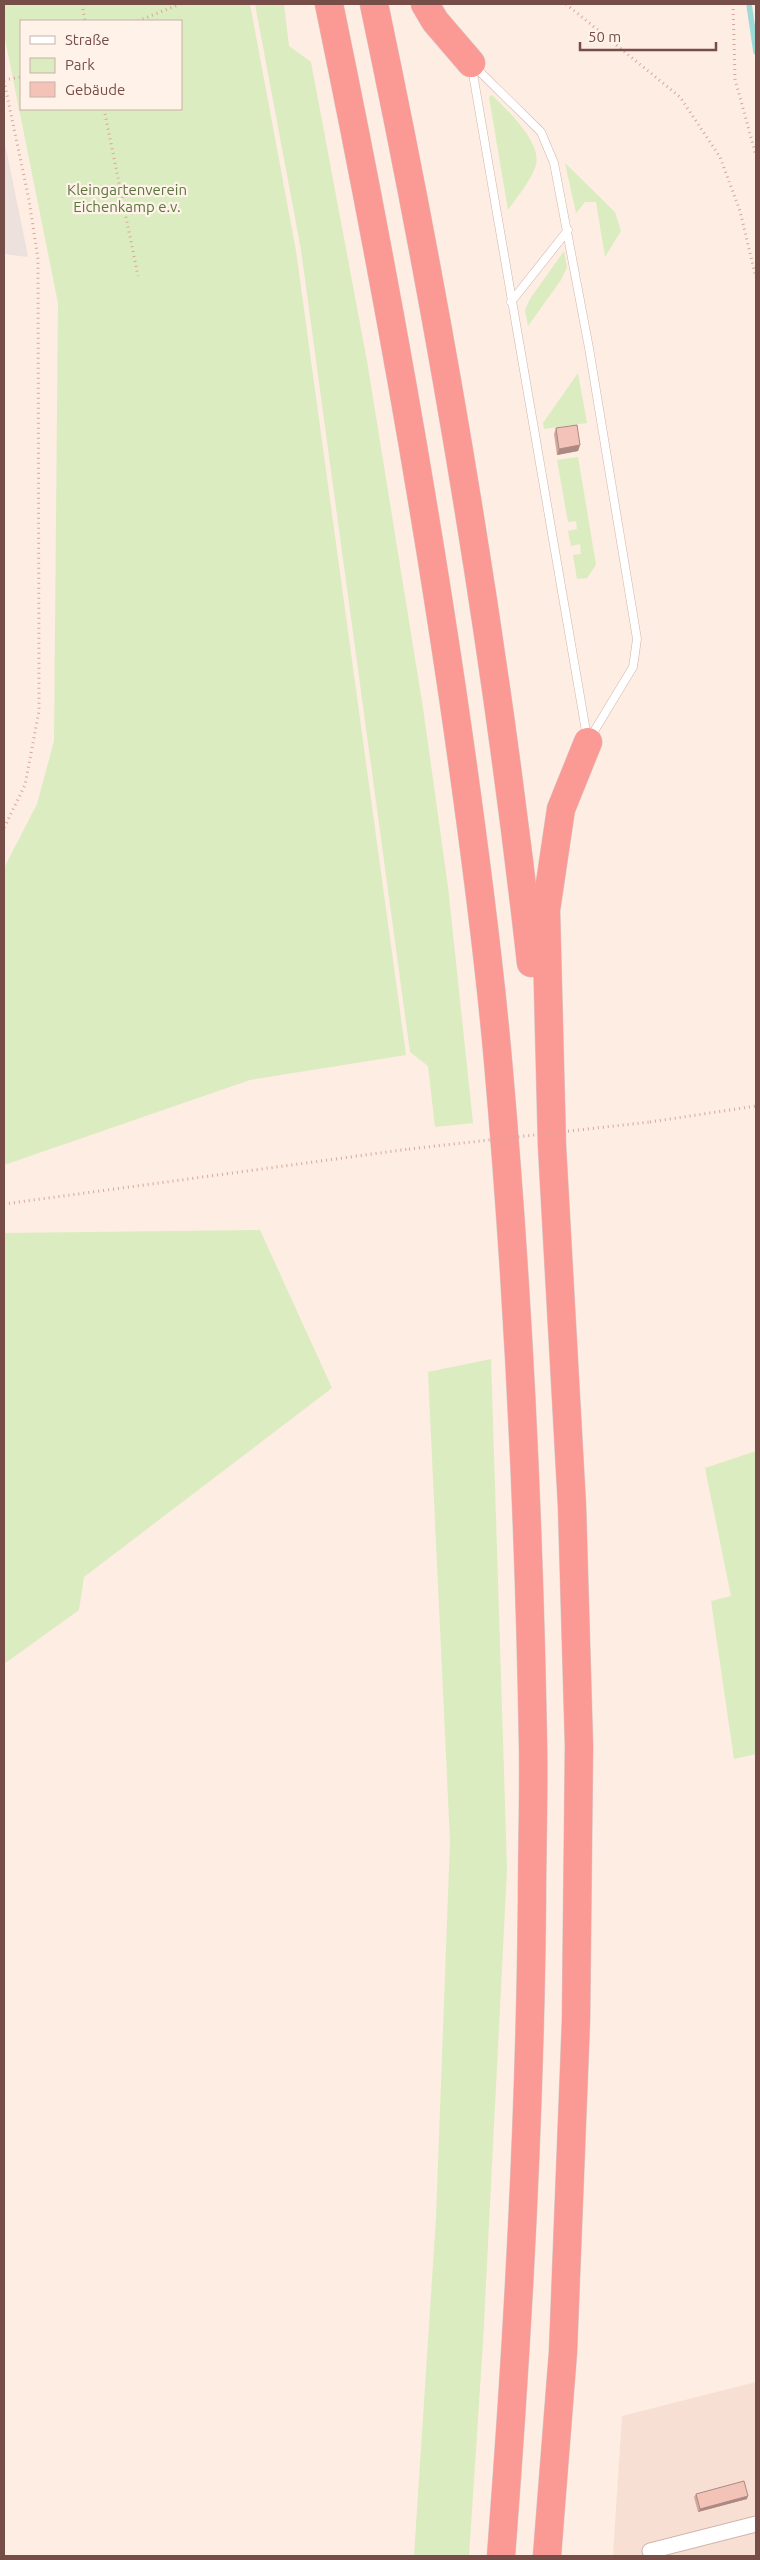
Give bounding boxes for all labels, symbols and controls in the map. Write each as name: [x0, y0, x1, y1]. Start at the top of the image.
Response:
legend: [20, 20, 182, 110]
scale bar: [580, 20, 716, 52]
text: 50 m: [588, 28, 621, 45]
text: Straße: [65, 31, 109, 48]
text: Park: [65, 56, 95, 73]
text: Gebäude: [65, 81, 125, 98]
park label: Kleingartenverein Eichenkamp e.v.: [67, 181, 187, 215]

